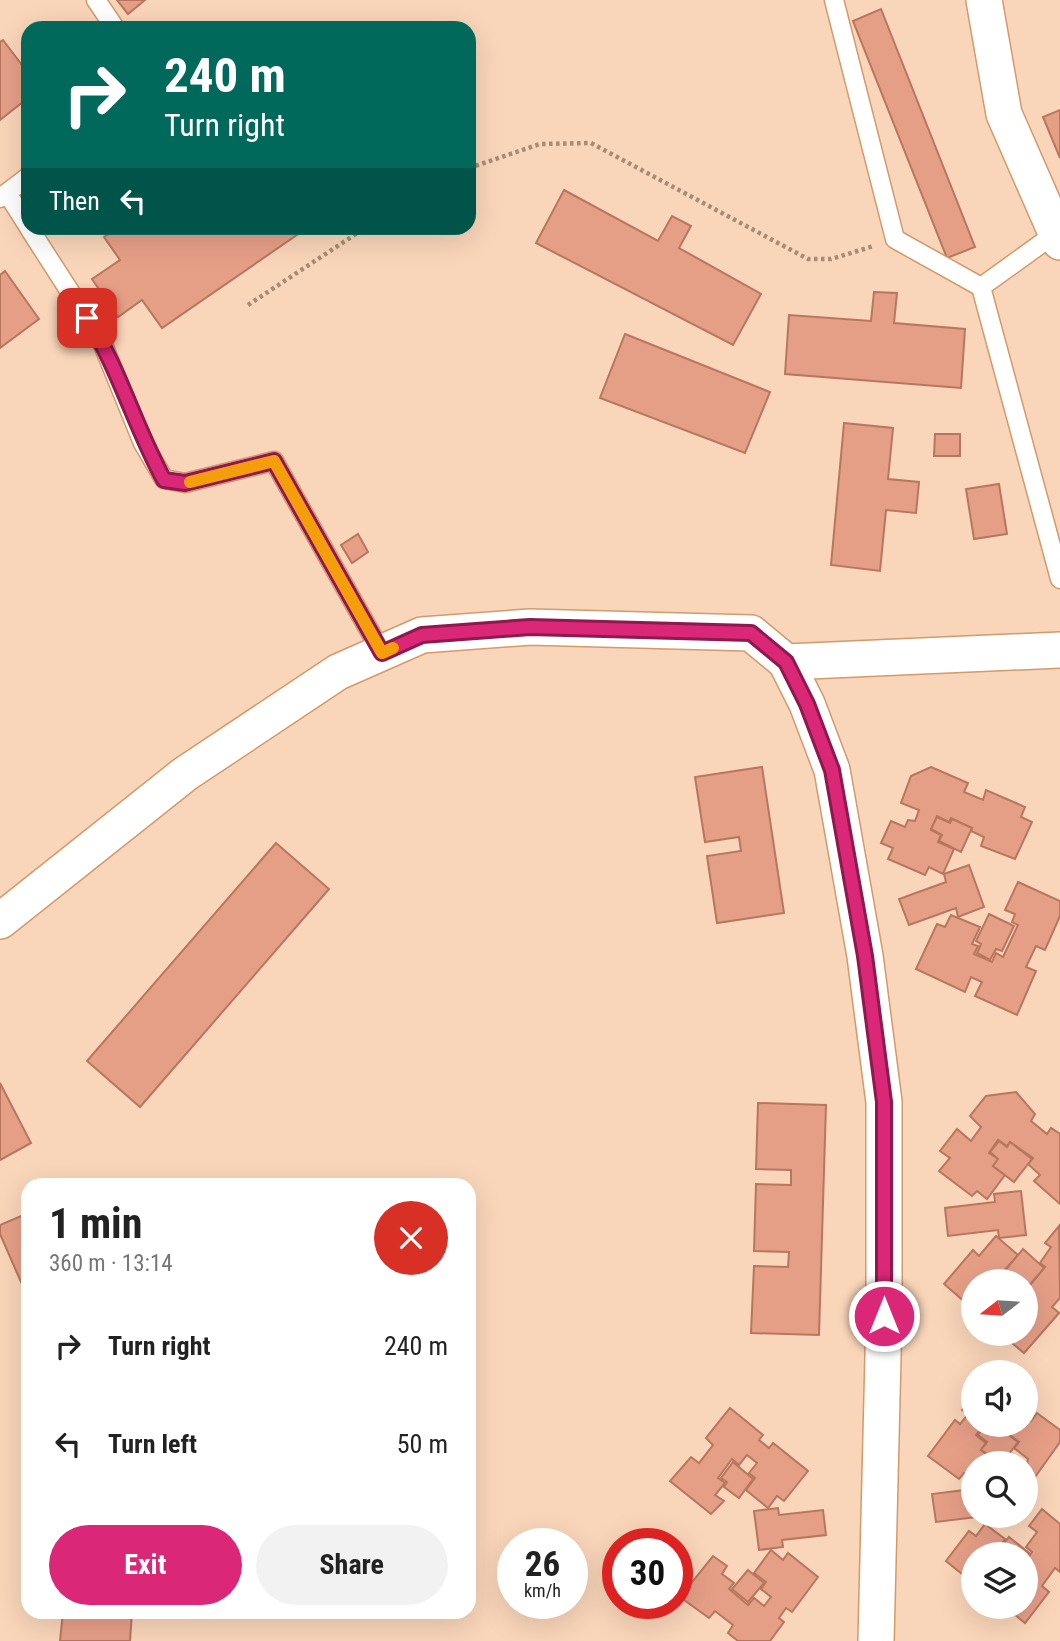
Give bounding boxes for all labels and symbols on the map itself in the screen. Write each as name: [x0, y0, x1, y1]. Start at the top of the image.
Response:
pin: [57, 288, 117, 348]
north arrow: [961, 1269, 1038, 1346]
position arrow: [847, 1279, 921, 1353]
speed limit sign: 30: [602, 1528, 693, 1619]

